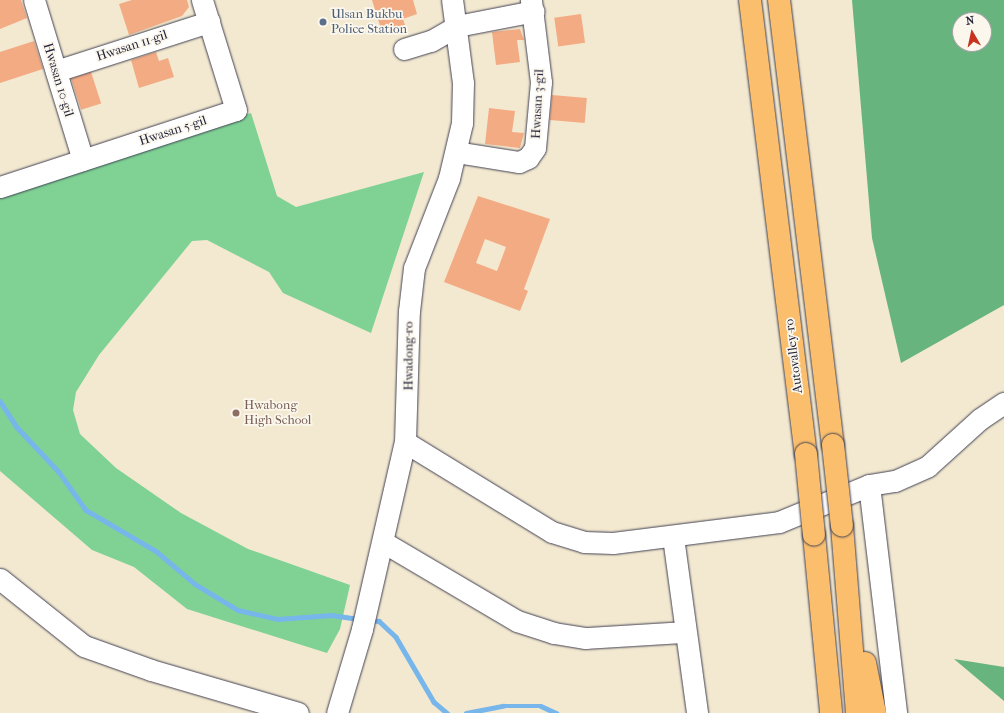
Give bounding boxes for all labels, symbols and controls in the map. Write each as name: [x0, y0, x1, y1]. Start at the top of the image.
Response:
place label: Ulsan Bukbu Police Station: [331, 7, 407, 38]
north arrow: [952, 12, 992, 52]
text: N: [965, 14, 975, 28]
marker: Ulsan Bukbu Police Station: [318, 17, 328, 27]
street label: Hwasan 11-gil: [94, 27, 170, 65]
street label: Hwasan 10-gil: [39, 41, 77, 119]
street label: Hwasan 3-gil: [528, 69, 548, 139]
street label: Hwasan 5-gil: [137, 113, 209, 149]
street label: Autovalley-ro: [782, 318, 806, 394]
street label: Hwadong-ro: [401, 321, 417, 391]
place label: Hwabong High School: [244, 398, 311, 429]
marker: Hwabong High School: [231, 408, 241, 418]

